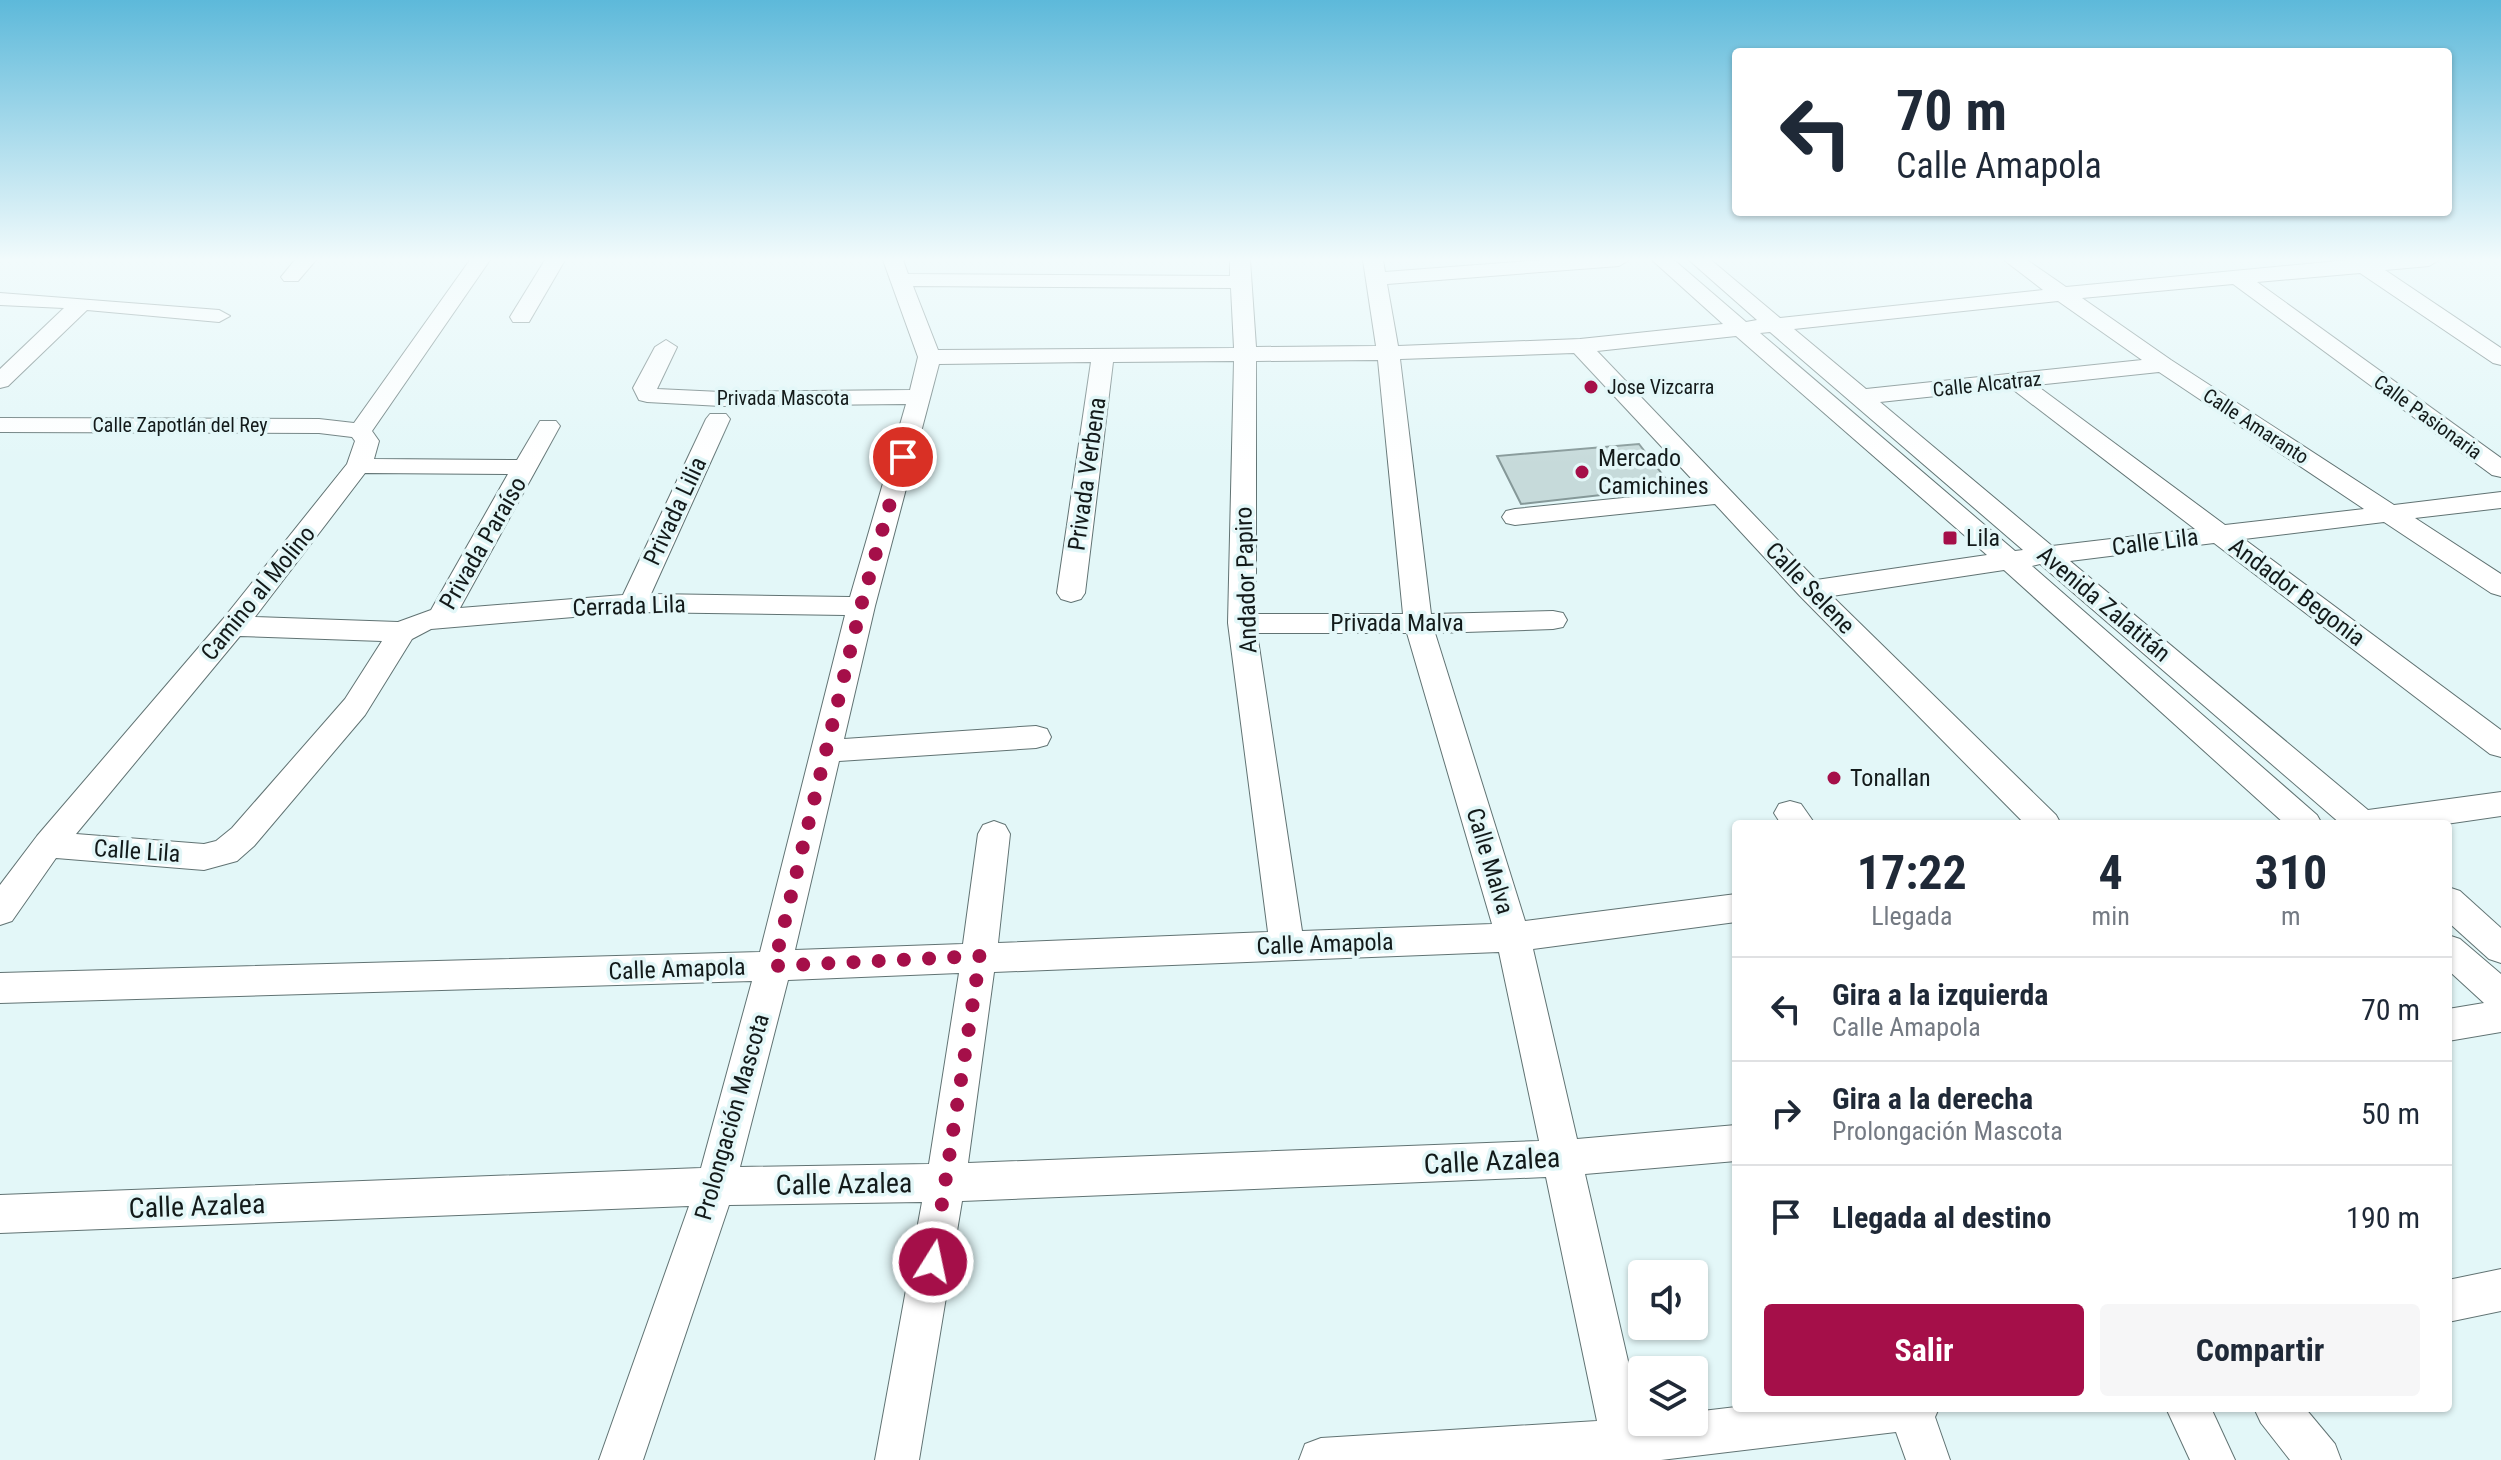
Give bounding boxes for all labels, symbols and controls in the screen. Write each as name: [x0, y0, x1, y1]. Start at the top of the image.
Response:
text: 70 m: [1896, 78, 2007, 144]
icon: left: [1764, 80, 1868, 184]
text: Calle Amapola: [1896, 145, 2102, 187]
street label: Calle Alcatraz: [1932, 366, 2042, 402]
street label: Calle Pasionaria: [2369, 370, 2487, 464]
place label: Jose Vizcarra: [1607, 375, 1714, 399]
marker: Jose Vizcarra: [1582, 378, 1600, 396]
street label: Calle Amaranto: [2199, 383, 2313, 469]
street label: Privada Mascota: [717, 386, 849, 410]
street label: Privada Verbena: [1062, 396, 1112, 552]
street label: Calle Zapotlán del Rey: [92, 413, 268, 437]
pin: [869, 423, 937, 491]
icon: arrive: [881, 435, 925, 479]
place label: Mercado Camichines: [1598, 444, 1709, 500]
street label: Privada Lilia: [638, 452, 712, 570]
marker: Mercado Camichines: [1573, 463, 1591, 481]
street label: Privada Paraíso: [434, 472, 532, 614]
street label: Andador Papiro: [1229, 506, 1263, 654]
street label: Camino al Molino: [195, 520, 321, 666]
street label: Calle Lila: [2110, 523, 2200, 561]
place label: Lila: [1966, 524, 2000, 552]
marker: Lila: [1941, 529, 1959, 547]
street label: Andador Begonia: [2224, 532, 2370, 652]
street label: Calle Selene: [1760, 536, 1860, 640]
street label: Avenida Zalatitán: [2032, 540, 2176, 668]
street label: Cerrada Lila: [572, 590, 686, 622]
street label: Privada Malva: [1330, 609, 1464, 637]
place label: Tonallan: [1850, 764, 1931, 792]
marker: Tonallan: [1825, 769, 1843, 787]
street label: Calle Malva: [1461, 805, 1519, 917]
street label: Calle Lila: [93, 834, 181, 868]
text: 17:22: [1857, 844, 1967, 901]
text: 4: [2099, 844, 2123, 901]
text: 310: [2254, 844, 2327, 901]
text: Llegada: [1871, 901, 1952, 931]
text: min: [2092, 901, 2130, 931]
text: m: [2281, 901, 2301, 931]
street label: Calle Amapola: [1256, 928, 1394, 960]
street label: Calle Amapola: [608, 953, 746, 985]
text: Gira a la izquierda: [1832, 977, 2048, 1012]
icon: left: [1764, 987, 1808, 1031]
text: 70 m: [2361, 992, 2420, 1027]
street label: Prolongación Mascota: [689, 1011, 775, 1223]
text: Calle Amapola: [1832, 1012, 1981, 1042]
text: Gira a la derecha: [1832, 1081, 2033, 1116]
icon: right: [1764, 1091, 1808, 1135]
text: 50 m: [2361, 1096, 2420, 1131]
text: Prolongación Mascota: [1832, 1116, 2063, 1146]
street label: Calle Azalea: [1423, 1141, 1561, 1181]
street label: Calle Azalea: [775, 1166, 913, 1202]
street label: Calle Azalea: [128, 1187, 266, 1225]
icon: arrive: [1764, 1195, 1808, 1239]
text: Llegada al destino: [1832, 1200, 2051, 1235]
text: 190 m: [2346, 1200, 2420, 1235]
position arrow: [891, 1220, 975, 1304]
map controls: [1628, 1260, 1708, 1436]
button: sound: [1628, 1260, 1708, 1340]
button: Salir: [1764, 1304, 2084, 1396]
button: Compartir: [2100, 1304, 2420, 1396]
button: layers: [1628, 1356, 1708, 1436]

